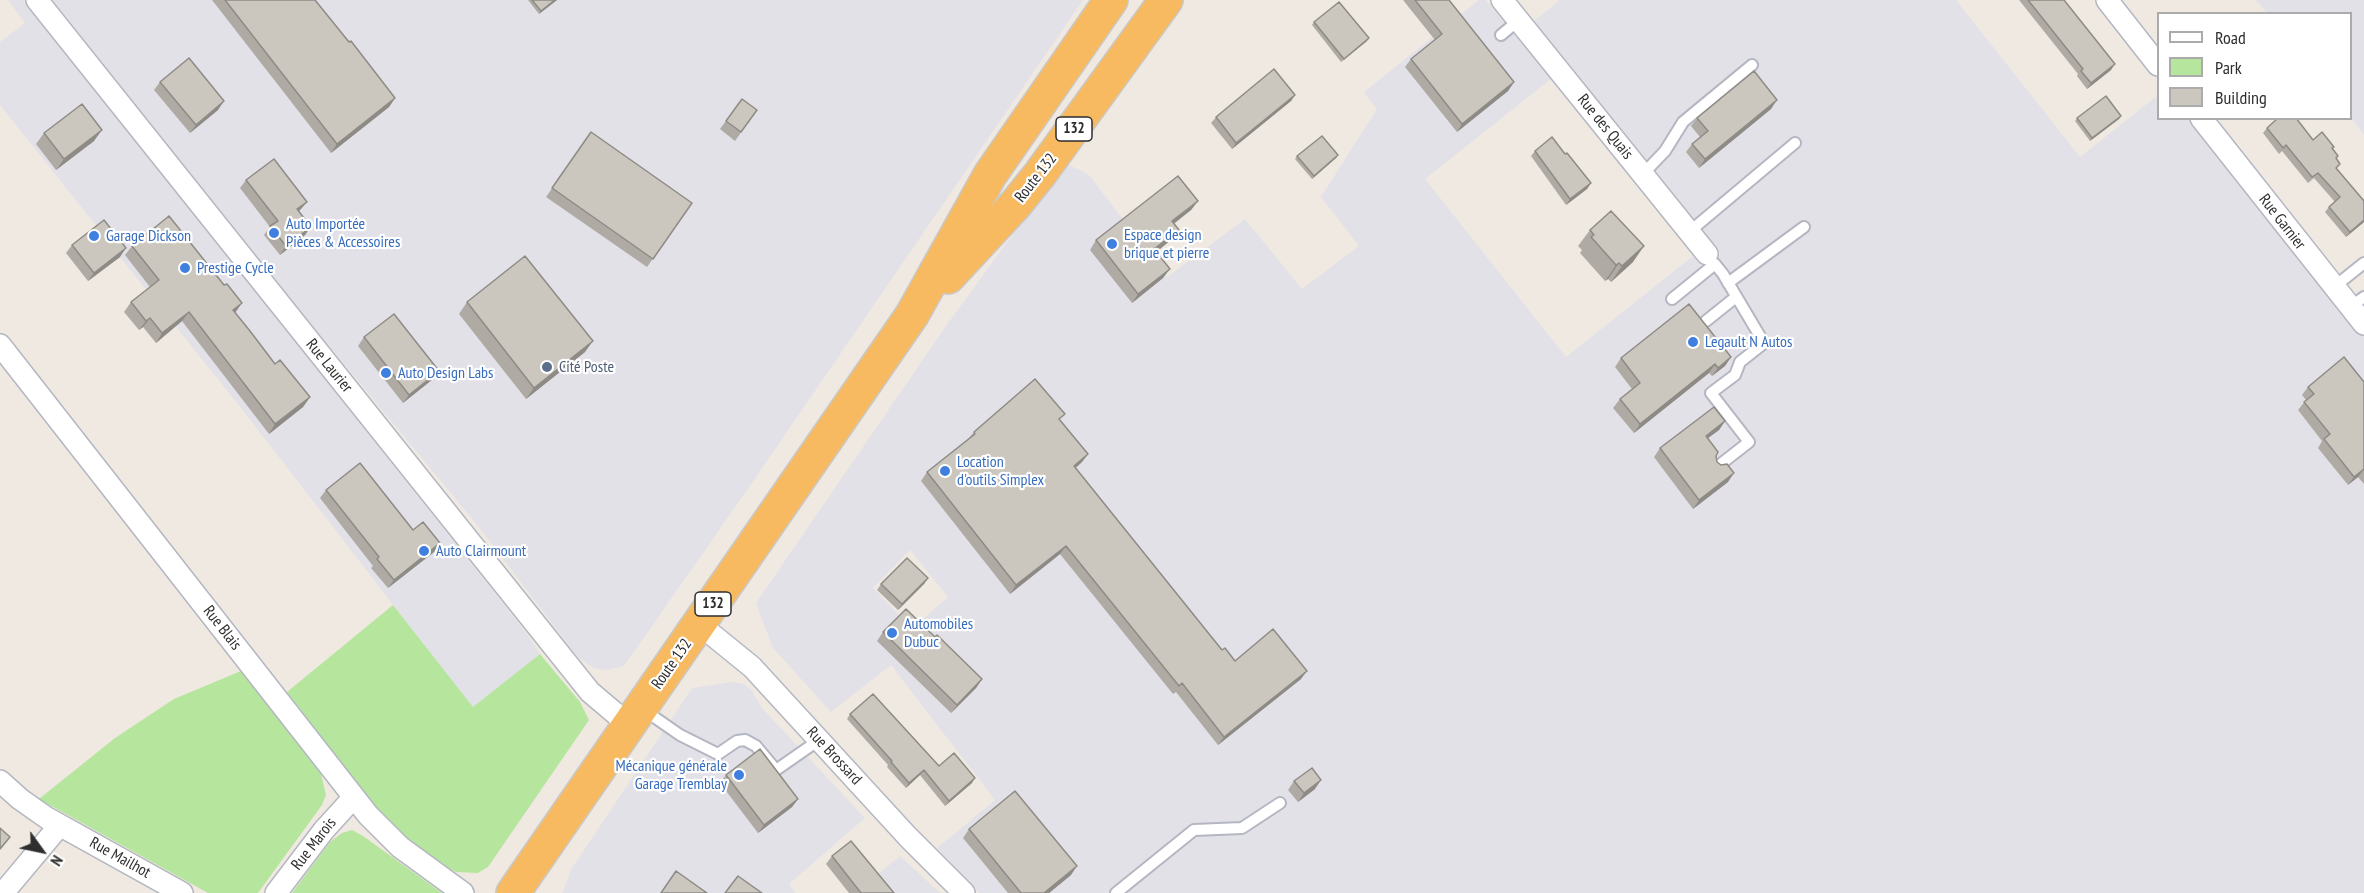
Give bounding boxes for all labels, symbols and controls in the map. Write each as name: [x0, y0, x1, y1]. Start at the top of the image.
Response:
legend: [2157, 12, 2352, 120]
text: Road: [2215, 26, 2246, 49]
text: Park: [2215, 56, 2242, 79]
text: Building: [2215, 86, 2267, 109]
street label: Rue des Quais: [1573, 91, 1637, 163]
road number: 132: [1056, 117, 1092, 141]
street label: Route 132: [1011, 150, 1061, 206]
street label: Rue Garnier: [2254, 191, 2310, 253]
place label: Auto Importée Pièces & Accessoires: [286, 214, 400, 252]
place label: Espace design brique et pierre: [1124, 225, 1209, 263]
place label: Garage Dickson: [106, 226, 191, 246]
marker: Auto Importée Pièces & Accessoires: [267, 226, 281, 240]
marker: Garage Dickson: [87, 229, 101, 243]
marker: Espace design brique et pierre: [1105, 237, 1119, 251]
place label: Prestige Cycle: [197, 258, 274, 278]
marker: Prestige Cycle: [178, 261, 192, 275]
place label: Legault N Autos: [1705, 332, 1792, 352]
street label: Rue Laurier: [302, 335, 356, 397]
marker: Legault N Autos: [1686, 335, 1700, 349]
place label: Cité Poste: [559, 357, 614, 377]
marker: Cité Poste: [540, 360, 554, 374]
place label: Auto Design Labs: [398, 363, 493, 383]
marker: Auto Design Labs: [379, 366, 393, 380]
place label: Location d'outils Simplex: [957, 452, 1044, 490]
marker: Location d'outils Simplex: [938, 464, 952, 478]
place label: Auto Clairmount: [436, 541, 526, 561]
marker: Auto Clairmount: [417, 544, 431, 558]
road number: 132: [695, 592, 731, 616]
street label: Rue Blais: [199, 602, 245, 654]
place label: Automobiles Dubuc: [904, 614, 973, 652]
marker: Automobiles Dubuc: [885, 626, 899, 640]
street label: Route 132: [648, 635, 696, 693]
street label: Rue Brossard: [802, 723, 866, 789]
place label: Mécanique générale Garage Tremblay: [616, 756, 727, 794]
marker: Mécanique générale Garage Tremblay: [732, 768, 746, 782]
street label: Rue Marois: [288, 814, 340, 874]
north arrow: [12, 821, 72, 881]
street label: Rue Mailhot: [86, 833, 154, 883]
text: N: [46, 852, 68, 870]

